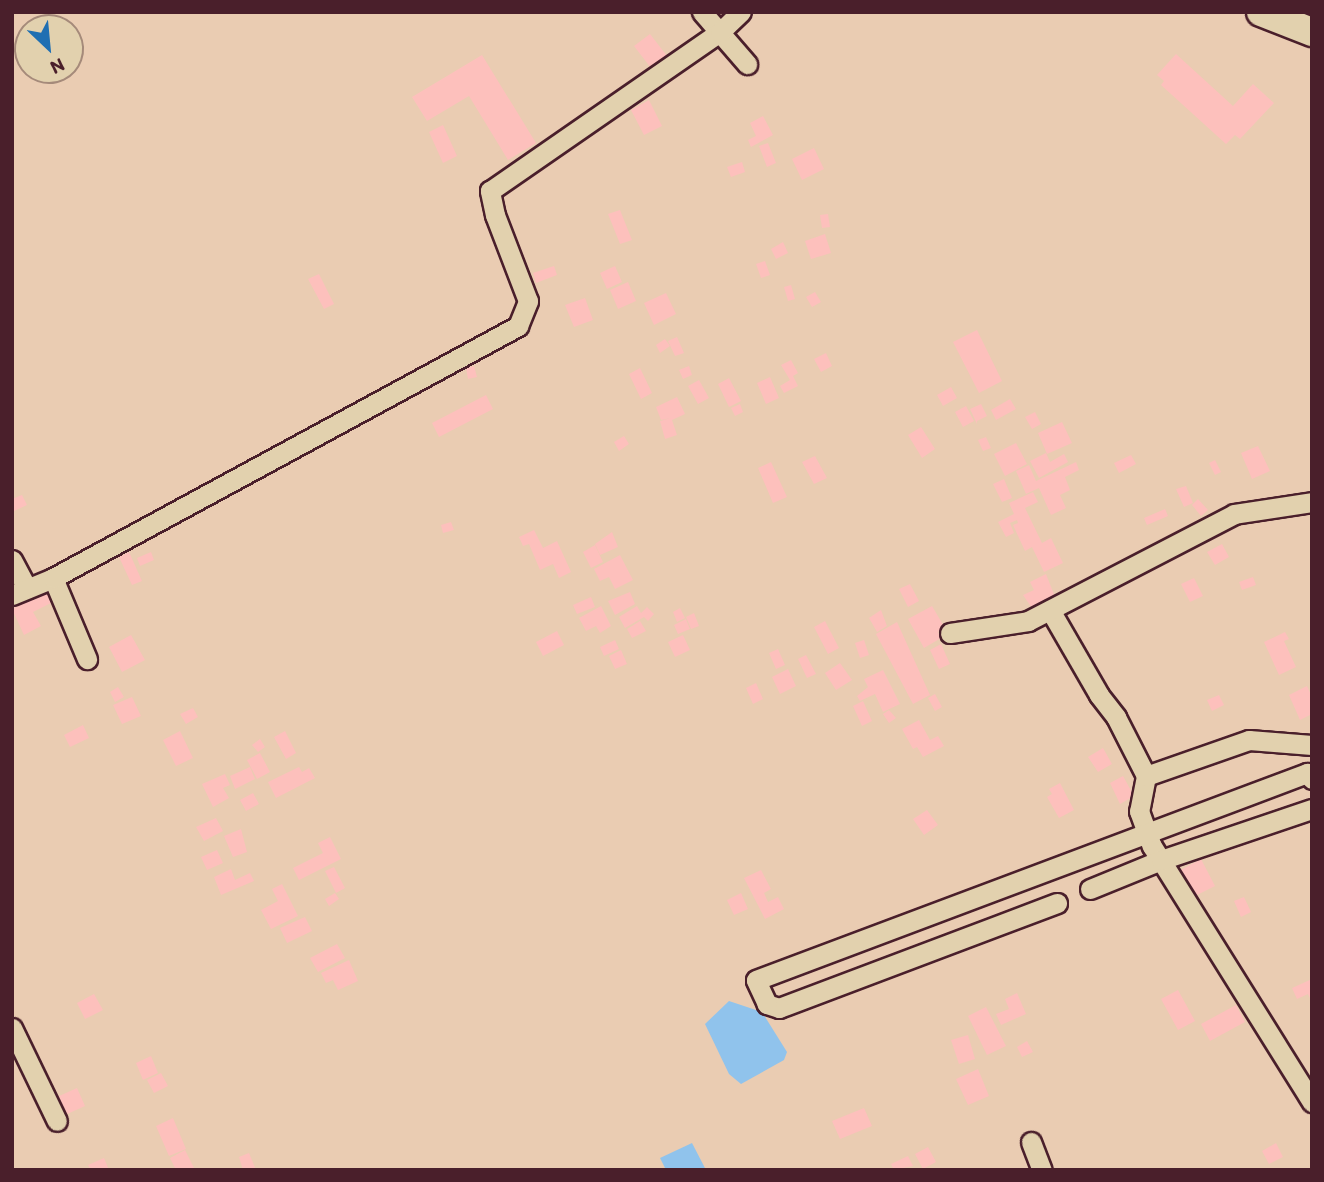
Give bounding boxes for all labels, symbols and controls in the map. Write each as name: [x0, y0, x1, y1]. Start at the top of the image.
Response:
north arrow: [14, 14, 84, 84]
text: N: [47, 53, 68, 80]

